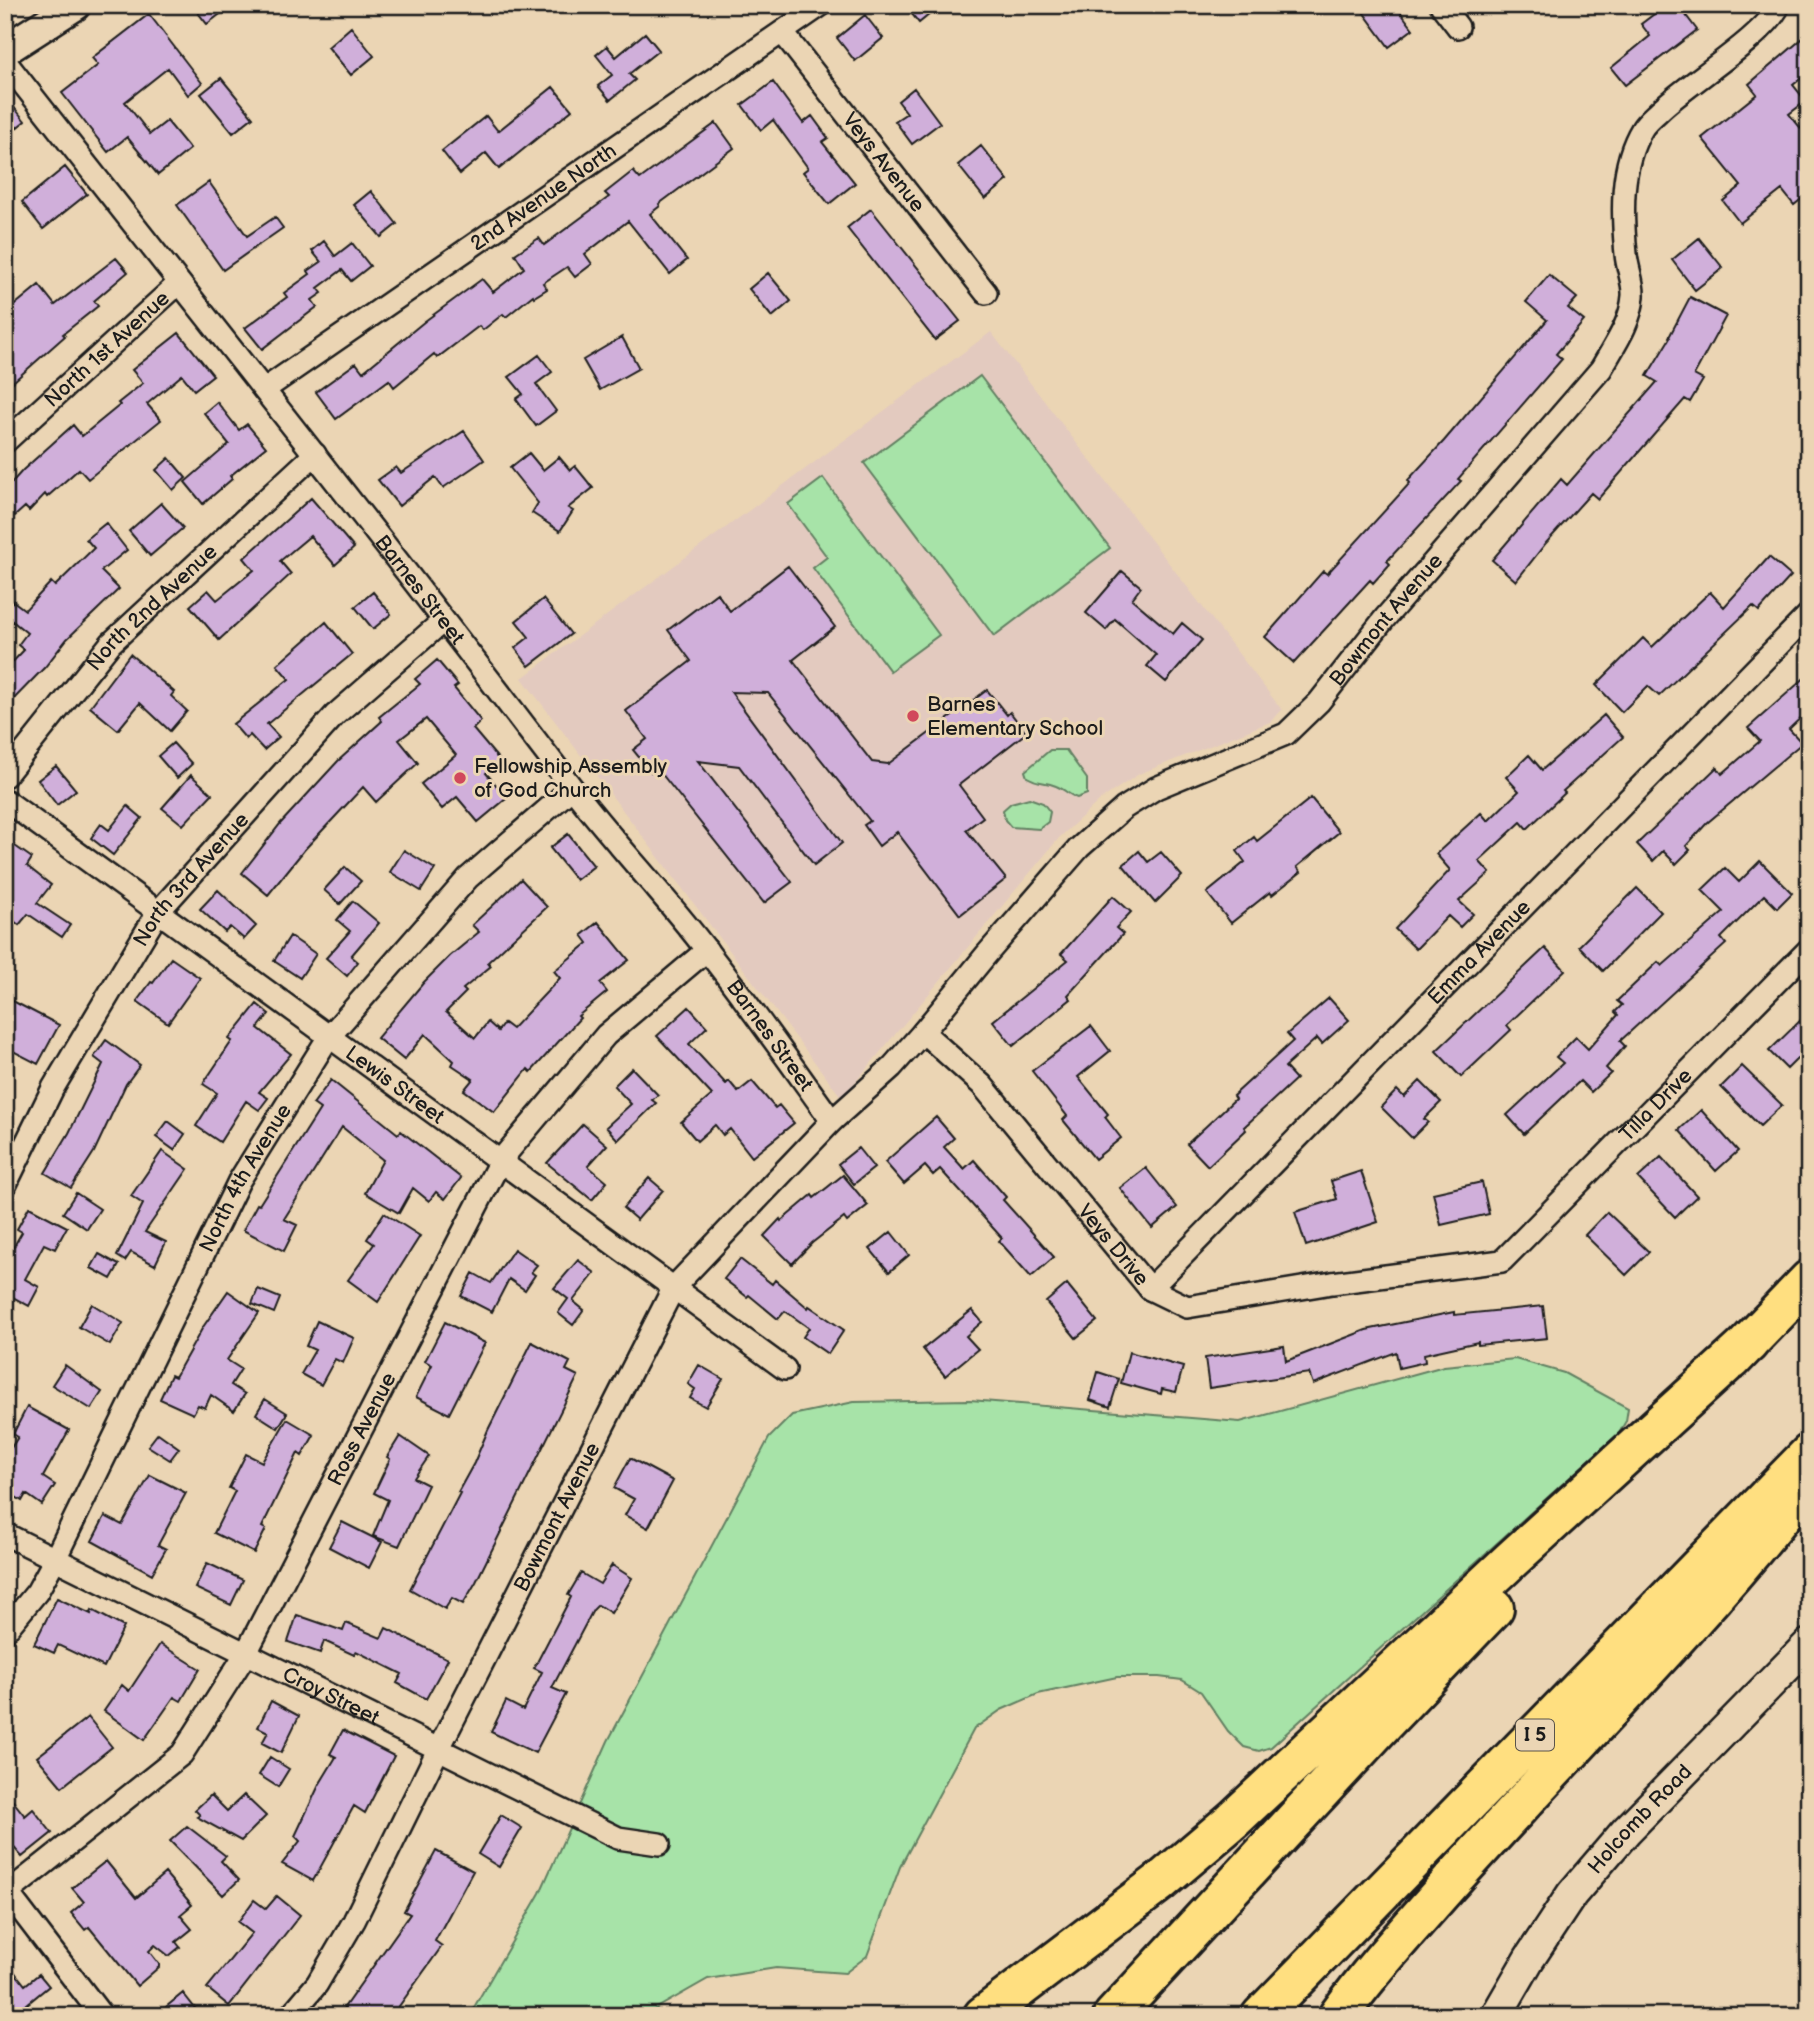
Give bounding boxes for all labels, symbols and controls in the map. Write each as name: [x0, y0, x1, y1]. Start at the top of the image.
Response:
street label: Veys Avenue: [837, 107, 931, 217]
street label: 2nd Avenue North: [465, 138, 621, 256]
street label: North 1st Avenue: [39, 286, 175, 412]
street label: Barnes Street: [370, 530, 470, 650]
street label: North 2nd Avenue: [81, 539, 222, 676]
street label: Bowmont Avenue: [1324, 548, 1448, 691]
place label: Barnes Elementary School: [927, 692, 1103, 741]
marker: Barnes Elementary School: [905, 708, 921, 724]
place label: Fellowship Assembly of God Church: [474, 754, 668, 803]
marker: Fellowship Assembly of God Church: [452, 770, 468, 786]
street label: North 3rd Avenue: [128, 807, 254, 951]
street label: Emma Avenue: [1422, 894, 1536, 1010]
street label: Barnes Street: [721, 975, 819, 1096]
street label: Lewis Street: [341, 1040, 450, 1129]
street label: Tilla Drive: [1614, 1063, 1697, 1147]
street label: North 4th Avenue: [194, 1099, 297, 1256]
street label: Veys Drive: [1073, 1199, 1154, 1291]
street label: Ross Avenue: [322, 1368, 401, 1490]
street label: Bowmont Avenue: [508, 1438, 605, 1596]
street label: Croy Street: [279, 1661, 384, 1730]
road number: I 5: [1516, 1720, 1554, 1750]
street label: Holcomb Road: [1583, 1759, 1697, 1879]

